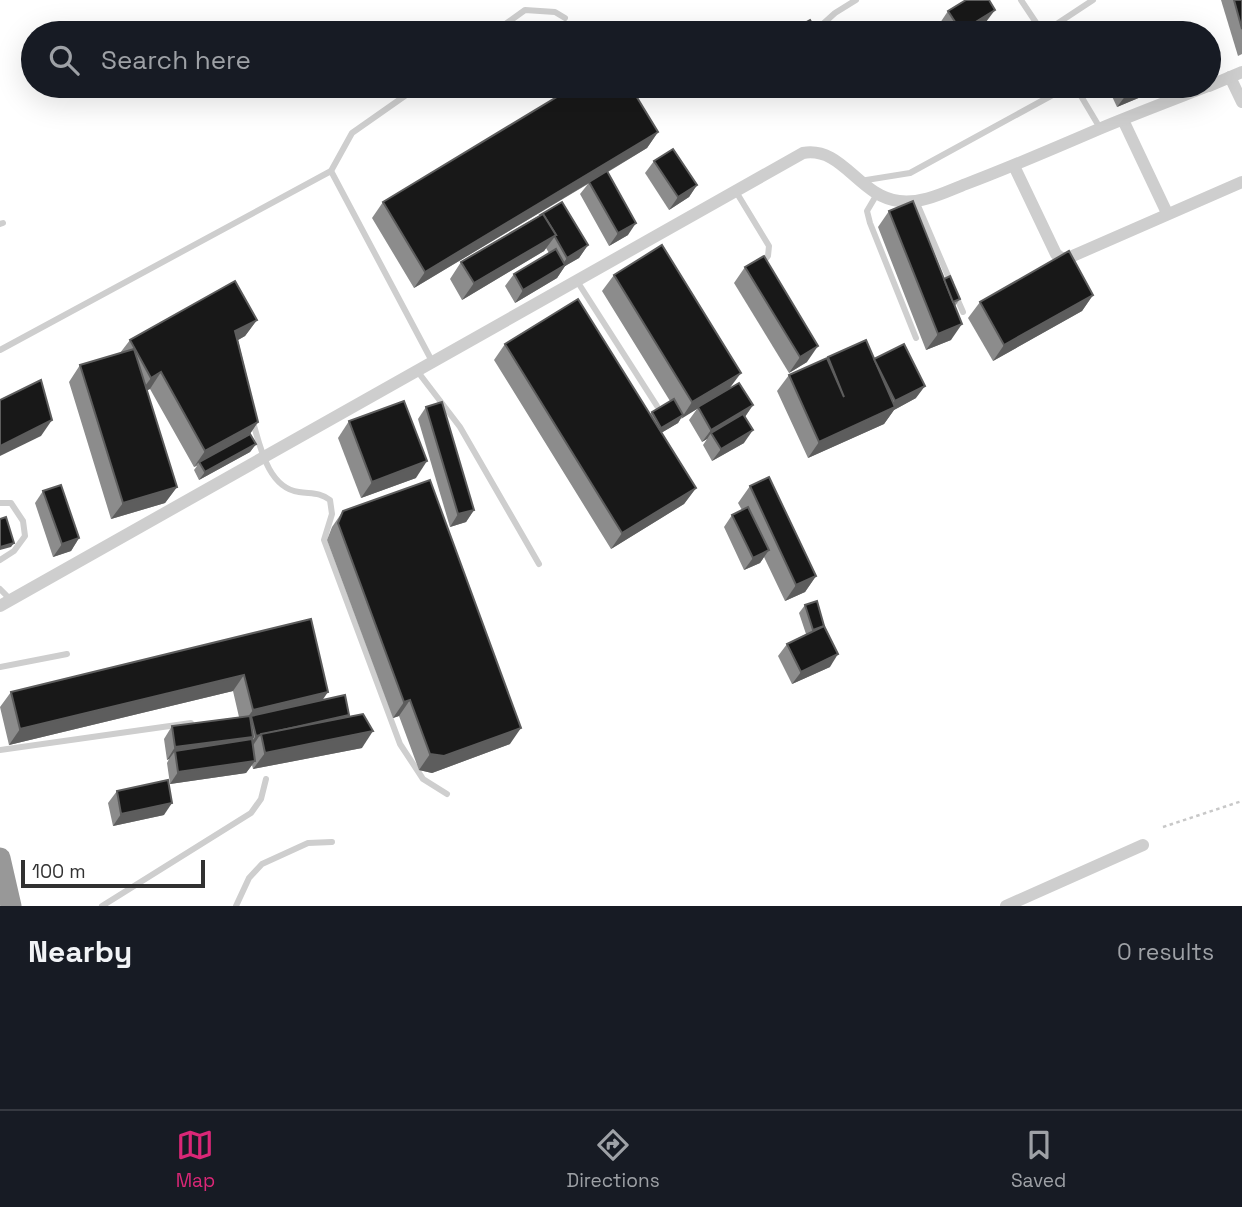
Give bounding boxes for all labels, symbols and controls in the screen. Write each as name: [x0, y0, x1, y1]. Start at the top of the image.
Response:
search box: [21, 21, 1221, 98]
icon: search: [45, 41, 83, 79]
text: Search here: [101, 43, 251, 77]
scale bar: [21, 857, 205, 889]
text: 100 m: [32, 859, 86, 884]
text: Nearby: [28, 932, 132, 971]
text: 0 results: [1117, 937, 1214, 967]
tab: Map: [176, 1126, 215, 1193]
tab: Directions: [567, 1126, 660, 1193]
tab: Saved: [1011, 1126, 1066, 1193]

